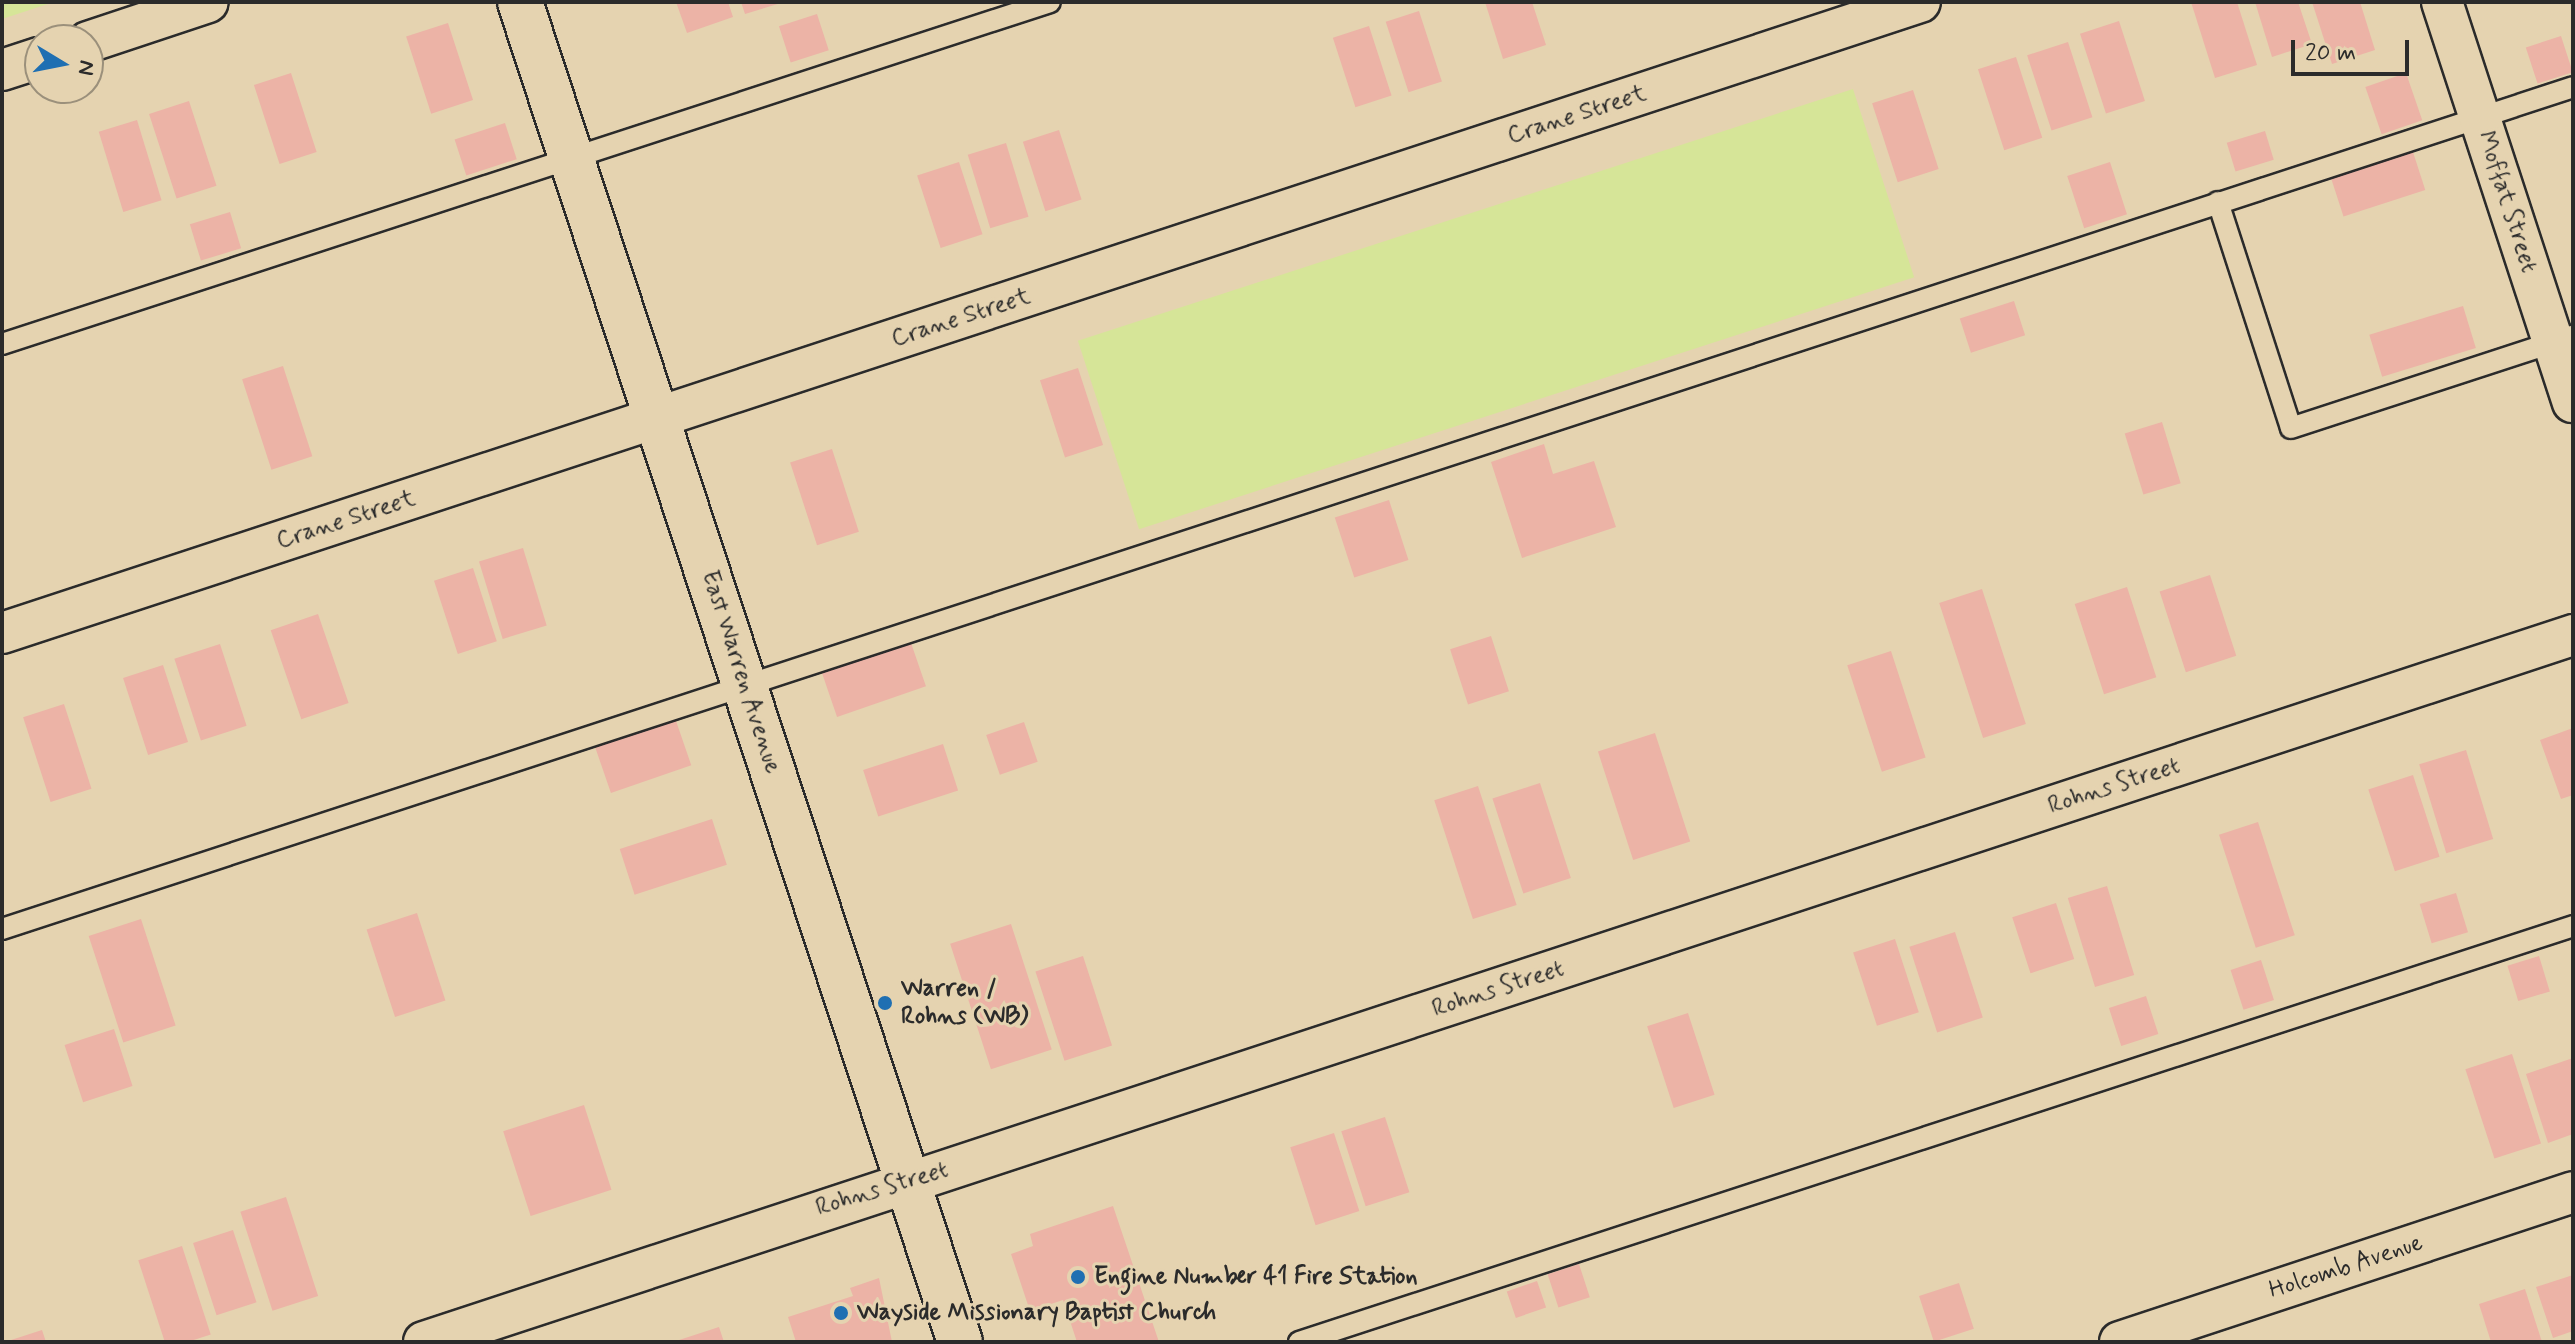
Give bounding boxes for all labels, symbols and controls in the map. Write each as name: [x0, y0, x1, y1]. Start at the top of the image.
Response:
north arrow: [24, 24, 104, 104]
scale bar: [2295, 24, 2413, 74]
text: 20 m: [2305, 38, 2356, 69]
text: N: [71, 58, 101, 77]
street label: Crane Street: [1504, 79, 1650, 151]
street label: Moffat Street: [2470, 126, 2544, 278]
street label: Crane Street: [888, 282, 1034, 354]
street label: Crane Street: [273, 484, 419, 556]
street label: East Warren Avenue: [695, 568, 787, 776]
street label: Rohns Street: [2043, 751, 2185, 821]
street label: Rohns Street: [1427, 954, 1569, 1024]
place label: Warren / Rohns (WB): [901, 975, 1028, 1031]
marker: Warren / Rohns (WB): [876, 994, 894, 1012]
street label: Rohns Street: [810, 1155, 954, 1223]
street label: Holcomb Avenue: [2263, 1228, 2429, 1306]
place label: Engine Number 41 Fire Station: [1094, 1263, 1410, 1291]
marker: Engine Number 41 Fire Station: [1069, 1268, 1087, 1286]
place label: Wayside Missionary Baptist Church: [857, 1299, 1213, 1327]
marker: Wayside Missionary Baptist Church: [832, 1304, 850, 1322]

